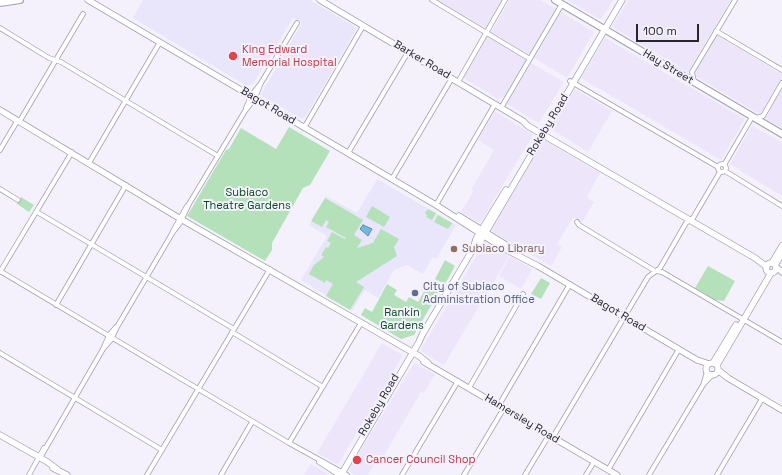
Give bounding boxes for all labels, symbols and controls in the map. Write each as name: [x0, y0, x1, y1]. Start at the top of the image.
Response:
scale bar: [638, 16, 701, 42]
text: 100 m: [643, 23, 677, 39]
street label: Barker Road: [391, 38, 453, 82]
place label: King Edward Memorial Hospital: [242, 43, 337, 69]
street label: Hay Street: [640, 47, 696, 87]
marker: King Edward Memorial Hospital: [227, 50, 239, 62]
street label: Bagot Road: [238, 84, 298, 128]
street label: Rokeby Road: [524, 92, 572, 158]
park label: Subiaco Theatre Gardens: [203, 186, 291, 212]
place label: Subiaco Library: [462, 242, 545, 256]
marker: Subiaco Library: [449, 244, 459, 254]
place label: City of Subiaco Administration Office: [423, 280, 535, 306]
marker: City of Subiaco Administration Office: [410, 288, 420, 298]
street label: Bagot Road: [588, 291, 648, 335]
park label: Rankin Gardens: [380, 306, 424, 332]
street label: Rokeby Road: [356, 372, 402, 438]
street label: Hamersley Road: [482, 391, 562, 447]
place label: Cancer Council Shop: [366, 453, 476, 467]
marker: Cancer Council Shop: [351, 454, 363, 466]

